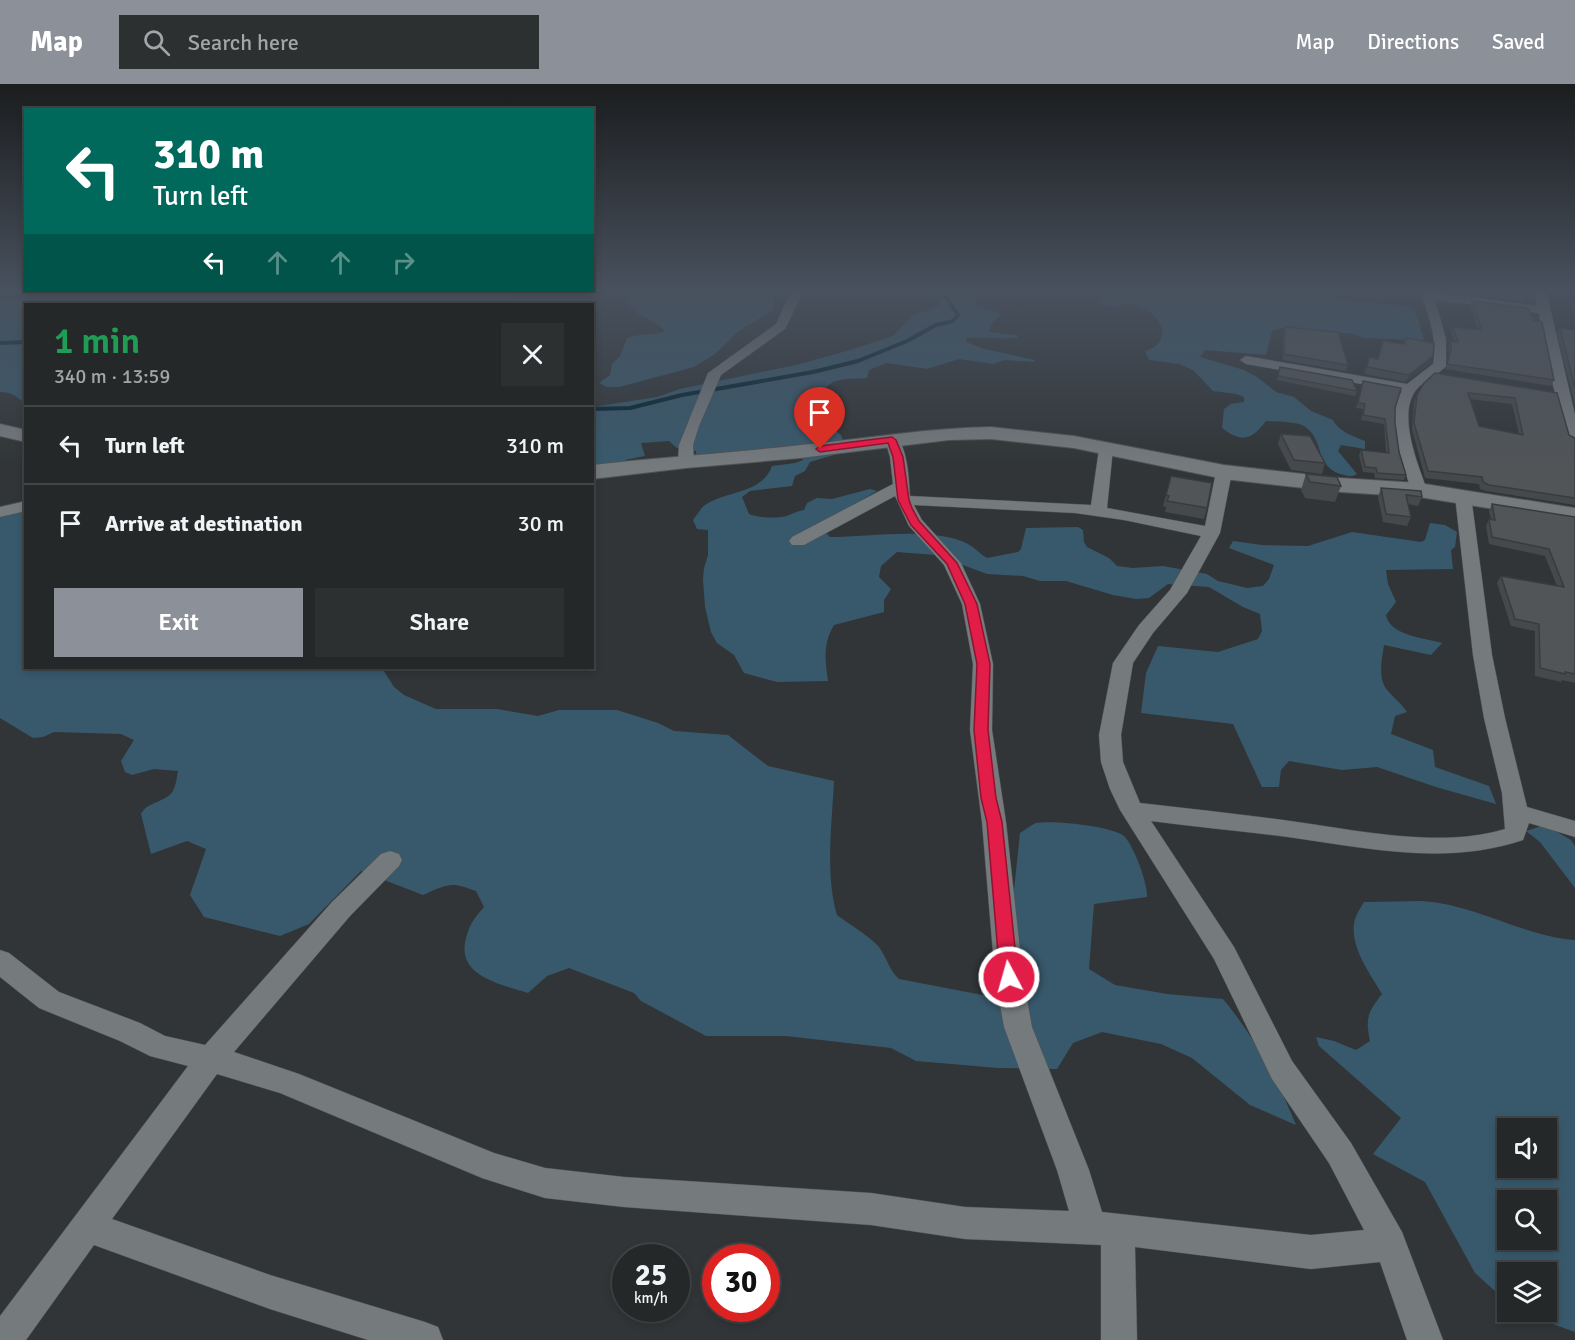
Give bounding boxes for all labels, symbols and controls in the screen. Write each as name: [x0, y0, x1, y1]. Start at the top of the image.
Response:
search box: [119, 15, 539, 69]
text: Map: [30, 25, 83, 59]
icon: search: [140, 26, 173, 59]
text: Search here: [188, 29, 299, 56]
text: Map: [1296, 29, 1334, 55]
text: Directions: [1367, 29, 1459, 55]
text: Saved: [1492, 29, 1545, 55]
text: 310 m: [153, 129, 264, 180]
icon: left: [54, 132, 132, 210]
text: Turn left: [153, 180, 248, 213]
icon: left: [198, 246, 231, 279]
icon: ahead: [261, 246, 294, 279]
icon: ahead: [324, 246, 357, 279]
icon: right: [387, 246, 420, 279]
text: 1 min: [54, 319, 140, 364]
button: close: [501, 323, 564, 386]
text: 340 m · 13:59: [54, 364, 170, 389]
pin: [794, 387, 845, 449]
icon: arrive: [803, 396, 836, 429]
icon: left: [54, 429, 87, 462]
text: Turn left: [105, 432, 185, 459]
text: 310 m: [506, 432, 564, 459]
icon: arrive: [54, 507, 87, 540]
text: Arrive at destination: [105, 510, 302, 537]
text: 30 m: [518, 510, 564, 537]
button: Exit: [54, 588, 303, 657]
button: Share: [315, 588, 564, 657]
position arrow: [977, 945, 1041, 1009]
map controls: [1497, 1118, 1557, 1322]
button: sound: [1497, 1118, 1557, 1178]
button: search: [1497, 1190, 1557, 1250]
speed limit sign: 30: [702, 1244, 780, 1322]
text: 25: [635, 1257, 667, 1294]
button: layers: [1497, 1262, 1557, 1322]
text: km/h: [634, 1289, 668, 1307]

